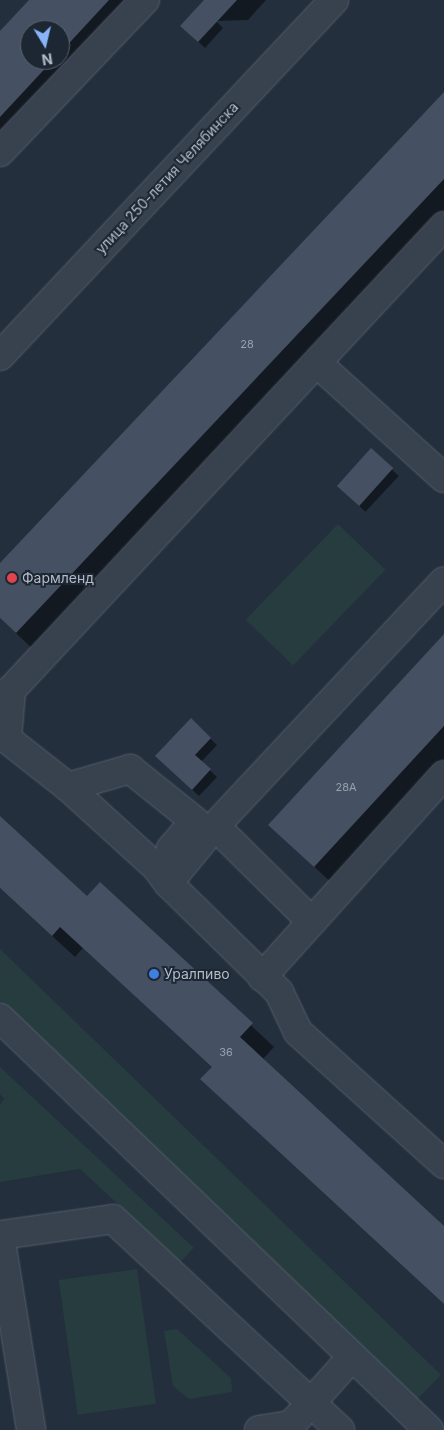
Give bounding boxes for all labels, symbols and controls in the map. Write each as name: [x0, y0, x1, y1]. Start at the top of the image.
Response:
north arrow: [20, 20, 70, 70]
text: N: [41, 50, 54, 69]
street label: улица 250-летия Челябинска: [92, 99, 242, 257]
house number: 28: [240, 337, 254, 351]
place label: Фармленд: [22, 570, 94, 586]
marker: Фармленд: [6, 572, 18, 584]
house number: 28А: [335, 780, 357, 794]
place label: Уралпиво: [164, 966, 230, 982]
marker: Уралпиво: [148, 968, 160, 980]
house number: 36: [219, 1045, 233, 1059]

